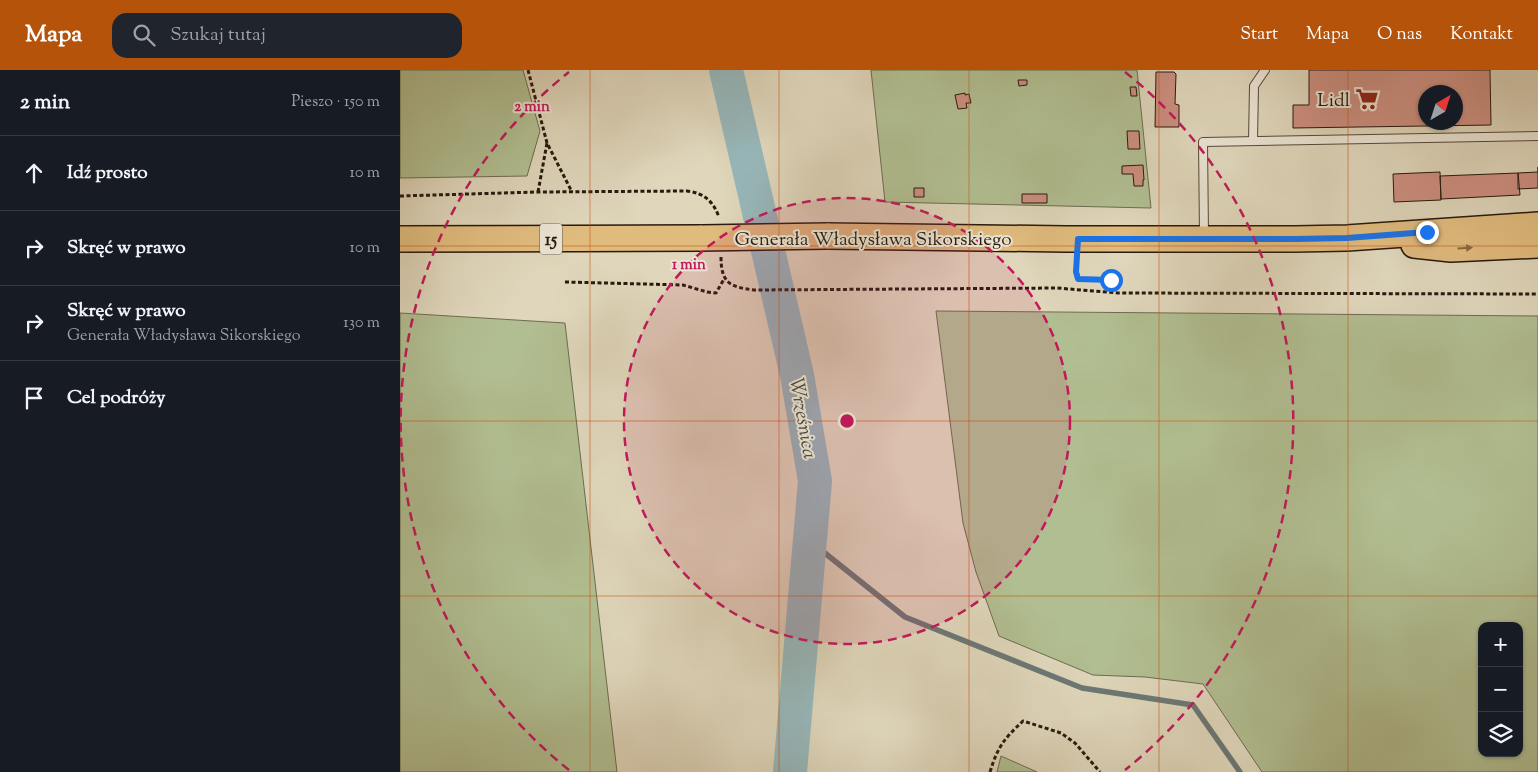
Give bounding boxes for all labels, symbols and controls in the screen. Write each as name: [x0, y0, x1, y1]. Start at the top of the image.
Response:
search box: [112, 13, 462, 58]
text: Mapa: [25, 18, 82, 52]
icon: search: [130, 21, 158, 49]
text: Szukaj tutaj: [170, 22, 266, 49]
text: Start: [1240, 22, 1278, 48]
text: Mapa: [1306, 22, 1349, 48]
text: O nas: [1377, 22, 1422, 48]
text: Kontakt: [1450, 22, 1513, 48]
north arrow: [1418, 85, 1463, 130]
supermarket icon: Lidl: [1354, 86, 1380, 112]
text: 2 min: [20, 88, 70, 118]
place label: Lidl: [1317, 88, 1350, 115]
text: Pieszo · 150 m: [291, 91, 380, 114]
text: 2 min: [514, 97, 550, 118]
icon: ahead: [20, 159, 48, 187]
text: Idź prosto: [67, 160, 148, 187]
text: 10 m: [350, 162, 380, 185]
route end: [1416, 221, 1439, 244]
road number: 15: [540, 223, 562, 254]
street label: Generała Władysława Sikorskiego: [734, 227, 1012, 254]
icon: right: [20, 234, 48, 262]
text: Skręć w prawo: [67, 235, 186, 262]
text: 10 m: [350, 237, 380, 260]
one-way arrow: [1457, 244, 1473, 252]
text: 1 min: [672, 255, 706, 276]
route start: [1100, 269, 1123, 292]
text: Skręć w prawo: [67, 298, 186, 325]
icon: right: [20, 309, 48, 337]
text: 130 m: [343, 312, 380, 335]
text: Generała Władysława Sikorskiego: [67, 325, 300, 348]
water label: Wrześnica: [780, 376, 823, 461]
icon: arrive: [20, 384, 48, 412]
text: Cel podróży: [67, 385, 166, 412]
centre of rings: [838, 412, 856, 430]
map controls: [1478, 622, 1523, 757]
button: +: [1478, 622, 1523, 667]
button: −: [1478, 667, 1523, 712]
button: layers: [1478, 712, 1523, 757]

